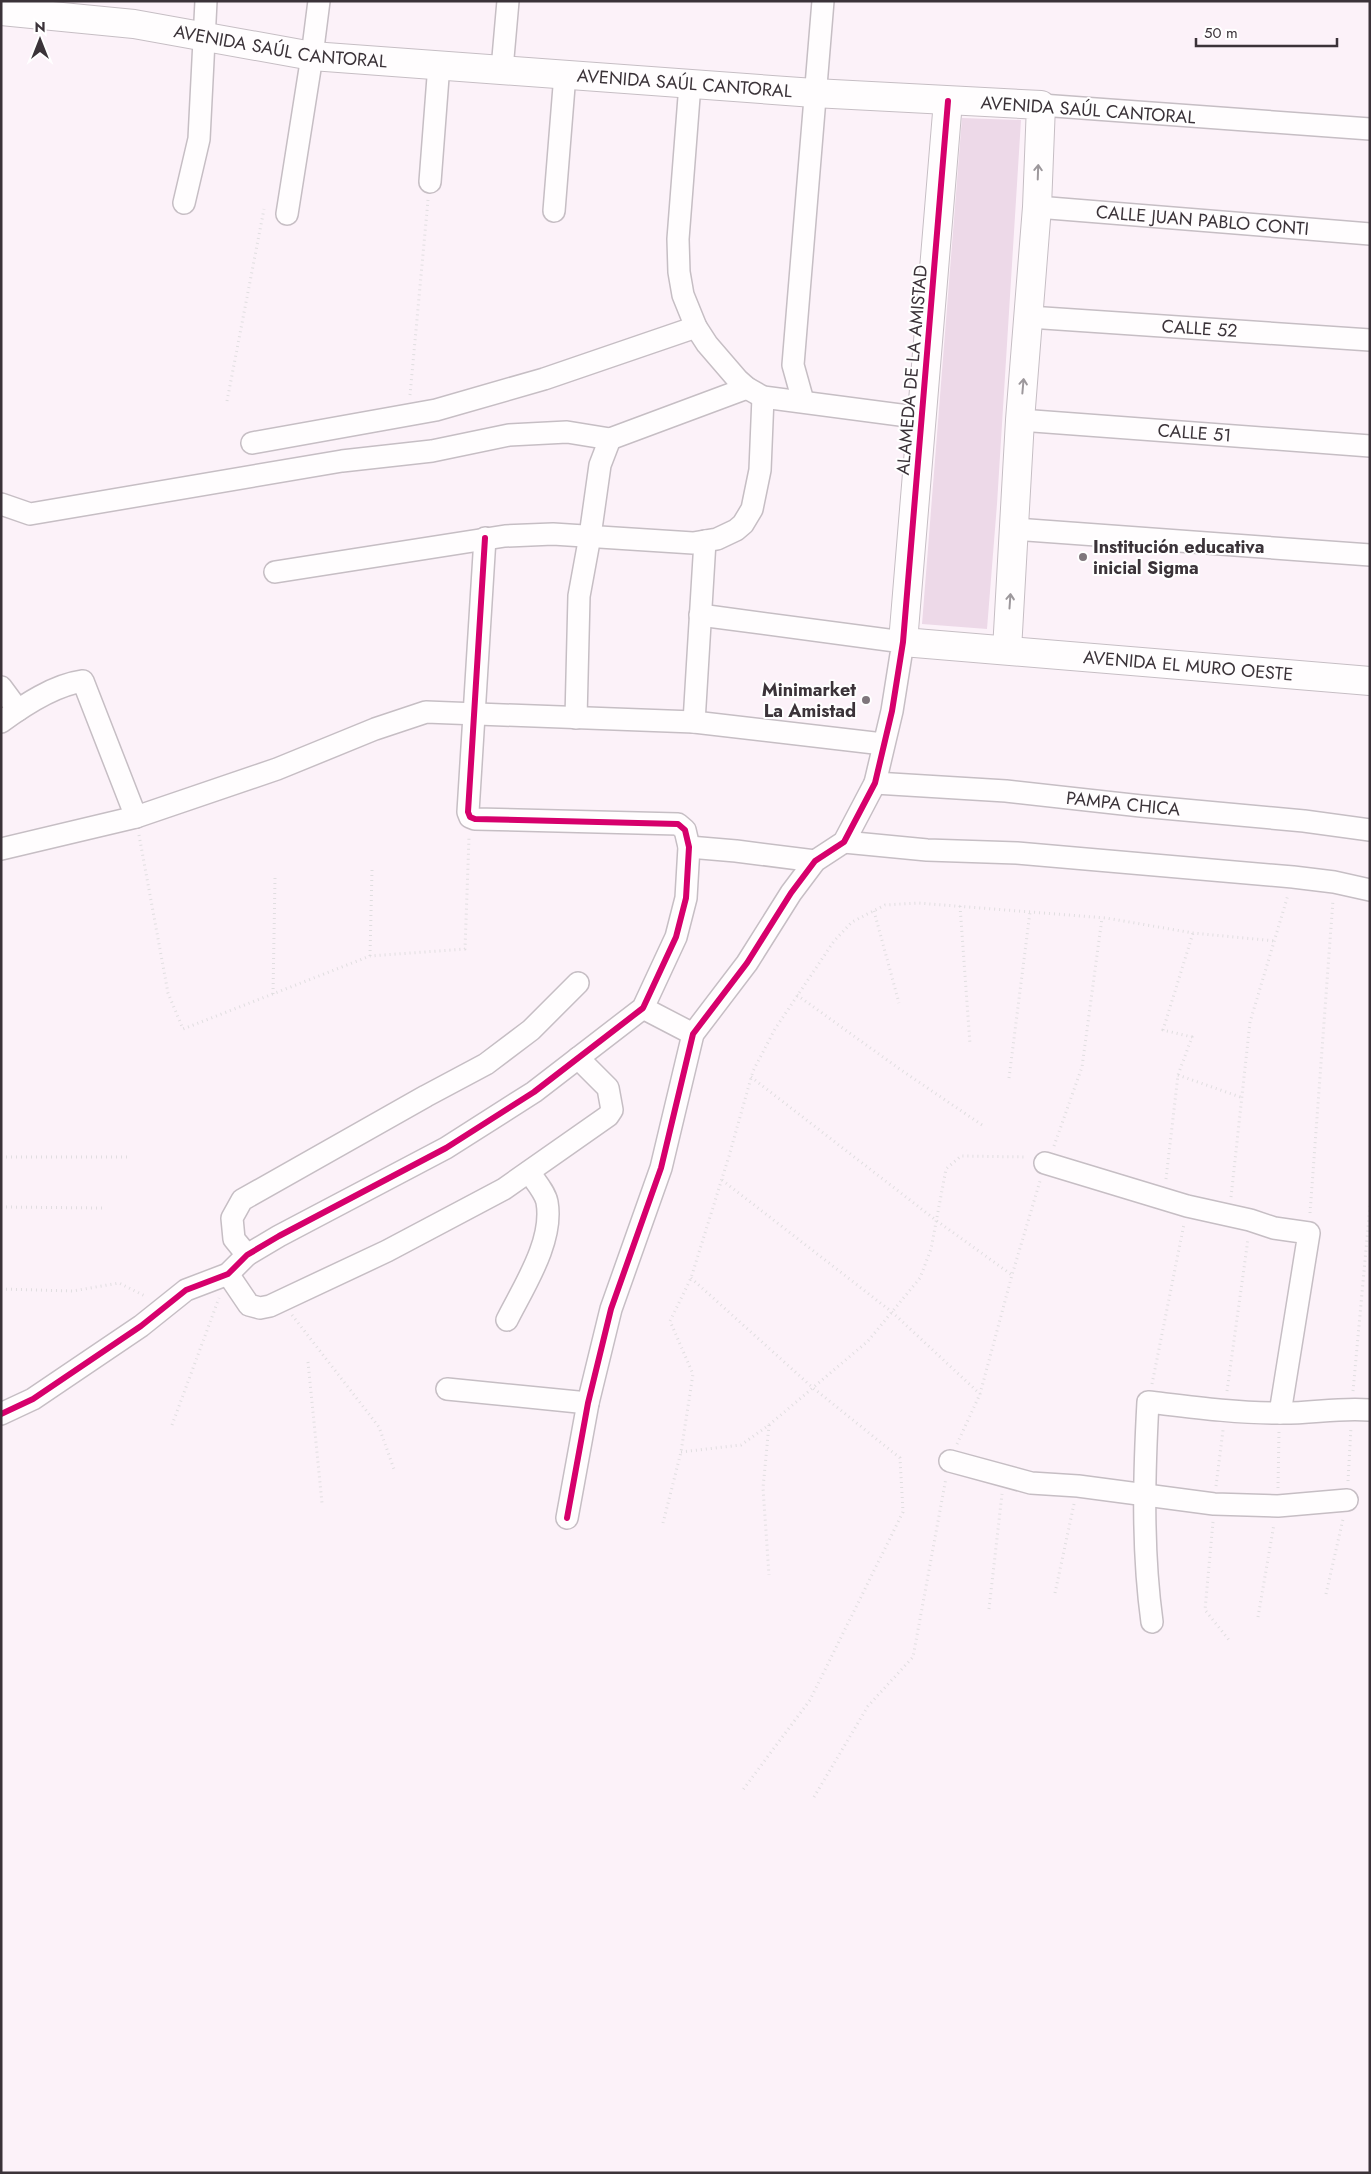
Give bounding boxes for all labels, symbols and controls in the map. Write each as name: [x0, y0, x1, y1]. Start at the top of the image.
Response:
north arrow: [15, 15, 65, 65]
scale bar: [1196, 15, 1337, 47]
text: N: [34, 17, 46, 37]
street label: AVENIDA SAÚL CANTORAL: [172, 18, 388, 74]
text: 50 m: [1204, 22, 1238, 44]
street label: AVENIDA SAÚL CANTORAL: [576, 63, 793, 104]
street label: AVENIDA SAÚL CANTORAL: [980, 90, 1196, 130]
one-way arrow: [1033, 164, 1043, 180]
street label: CALLE JUAN PABLO CONTI: [1095, 199, 1310, 242]
street label: ALAMEDA DE LA AMISTAD: [890, 264, 934, 476]
street label: CALLE 52: [1161, 313, 1238, 344]
one-way arrow: [1018, 379, 1028, 395]
street label: CALLE 51: [1157, 417, 1232, 449]
place label: Institución educativa inicial Sigma: [1093, 534, 1265, 581]
marker: Institución educativa inicial Sigma: [1077, 551, 1089, 563]
one-way arrow: [1005, 593, 1015, 609]
street label: AVENIDA EL MURO OESTE: [1082, 644, 1294, 688]
place label: Minimarket La Amistad: [762, 677, 856, 724]
marker: Minimarket La Amistad: [860, 694, 872, 706]
street label: PAMPA CHICA: [1065, 785, 1181, 823]

